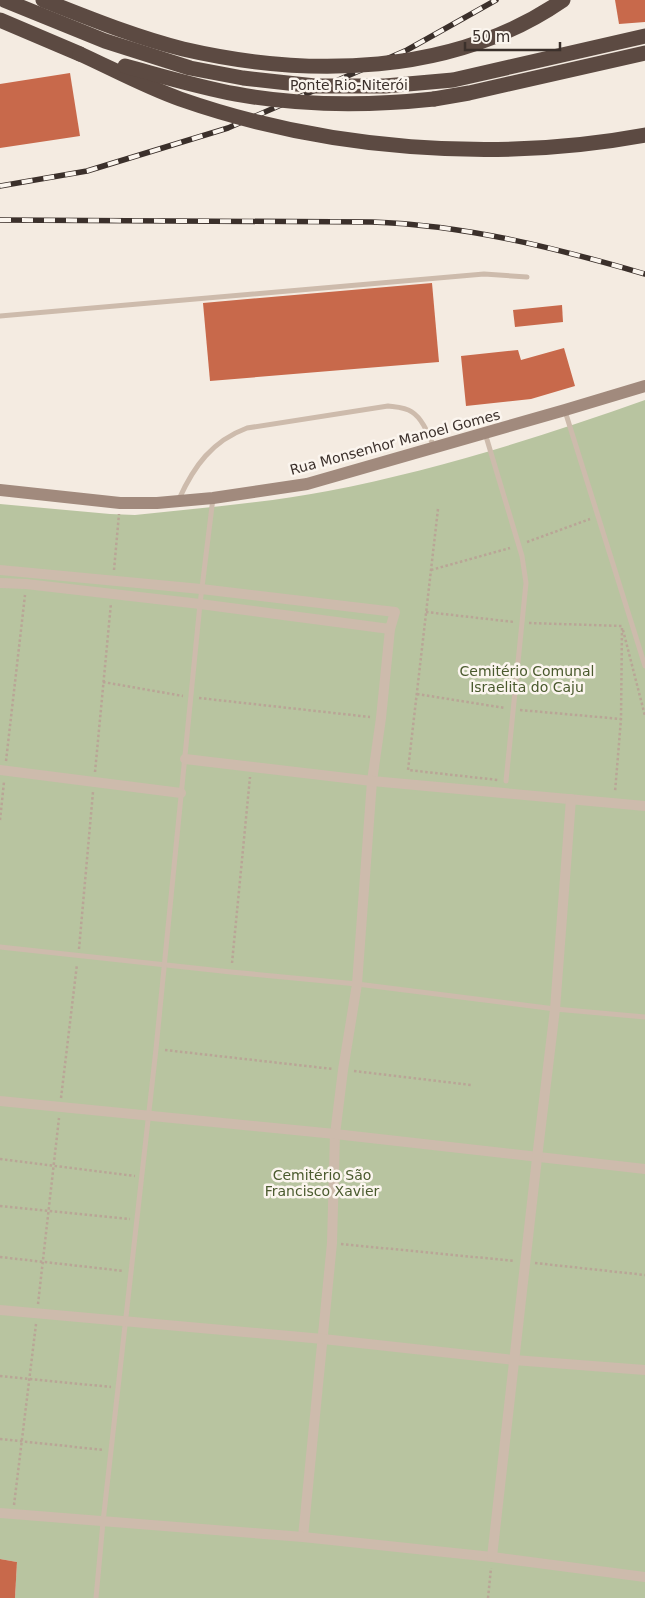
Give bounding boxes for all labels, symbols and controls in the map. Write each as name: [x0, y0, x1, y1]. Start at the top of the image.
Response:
scale bar: [465, 20, 560, 52]
text: 50 m: [472, 28, 510, 46]
street label: Ponte Rio-Niterói: [290, 77, 408, 93]
street label: Rua Monsenhor Manoel Gomes: [288, 406, 502, 478]
park label: Cemitério Comunal Israelita do Caju: [460, 663, 594, 695]
park label: Cemitério São Francisco Xavier: [265, 1167, 380, 1199]

